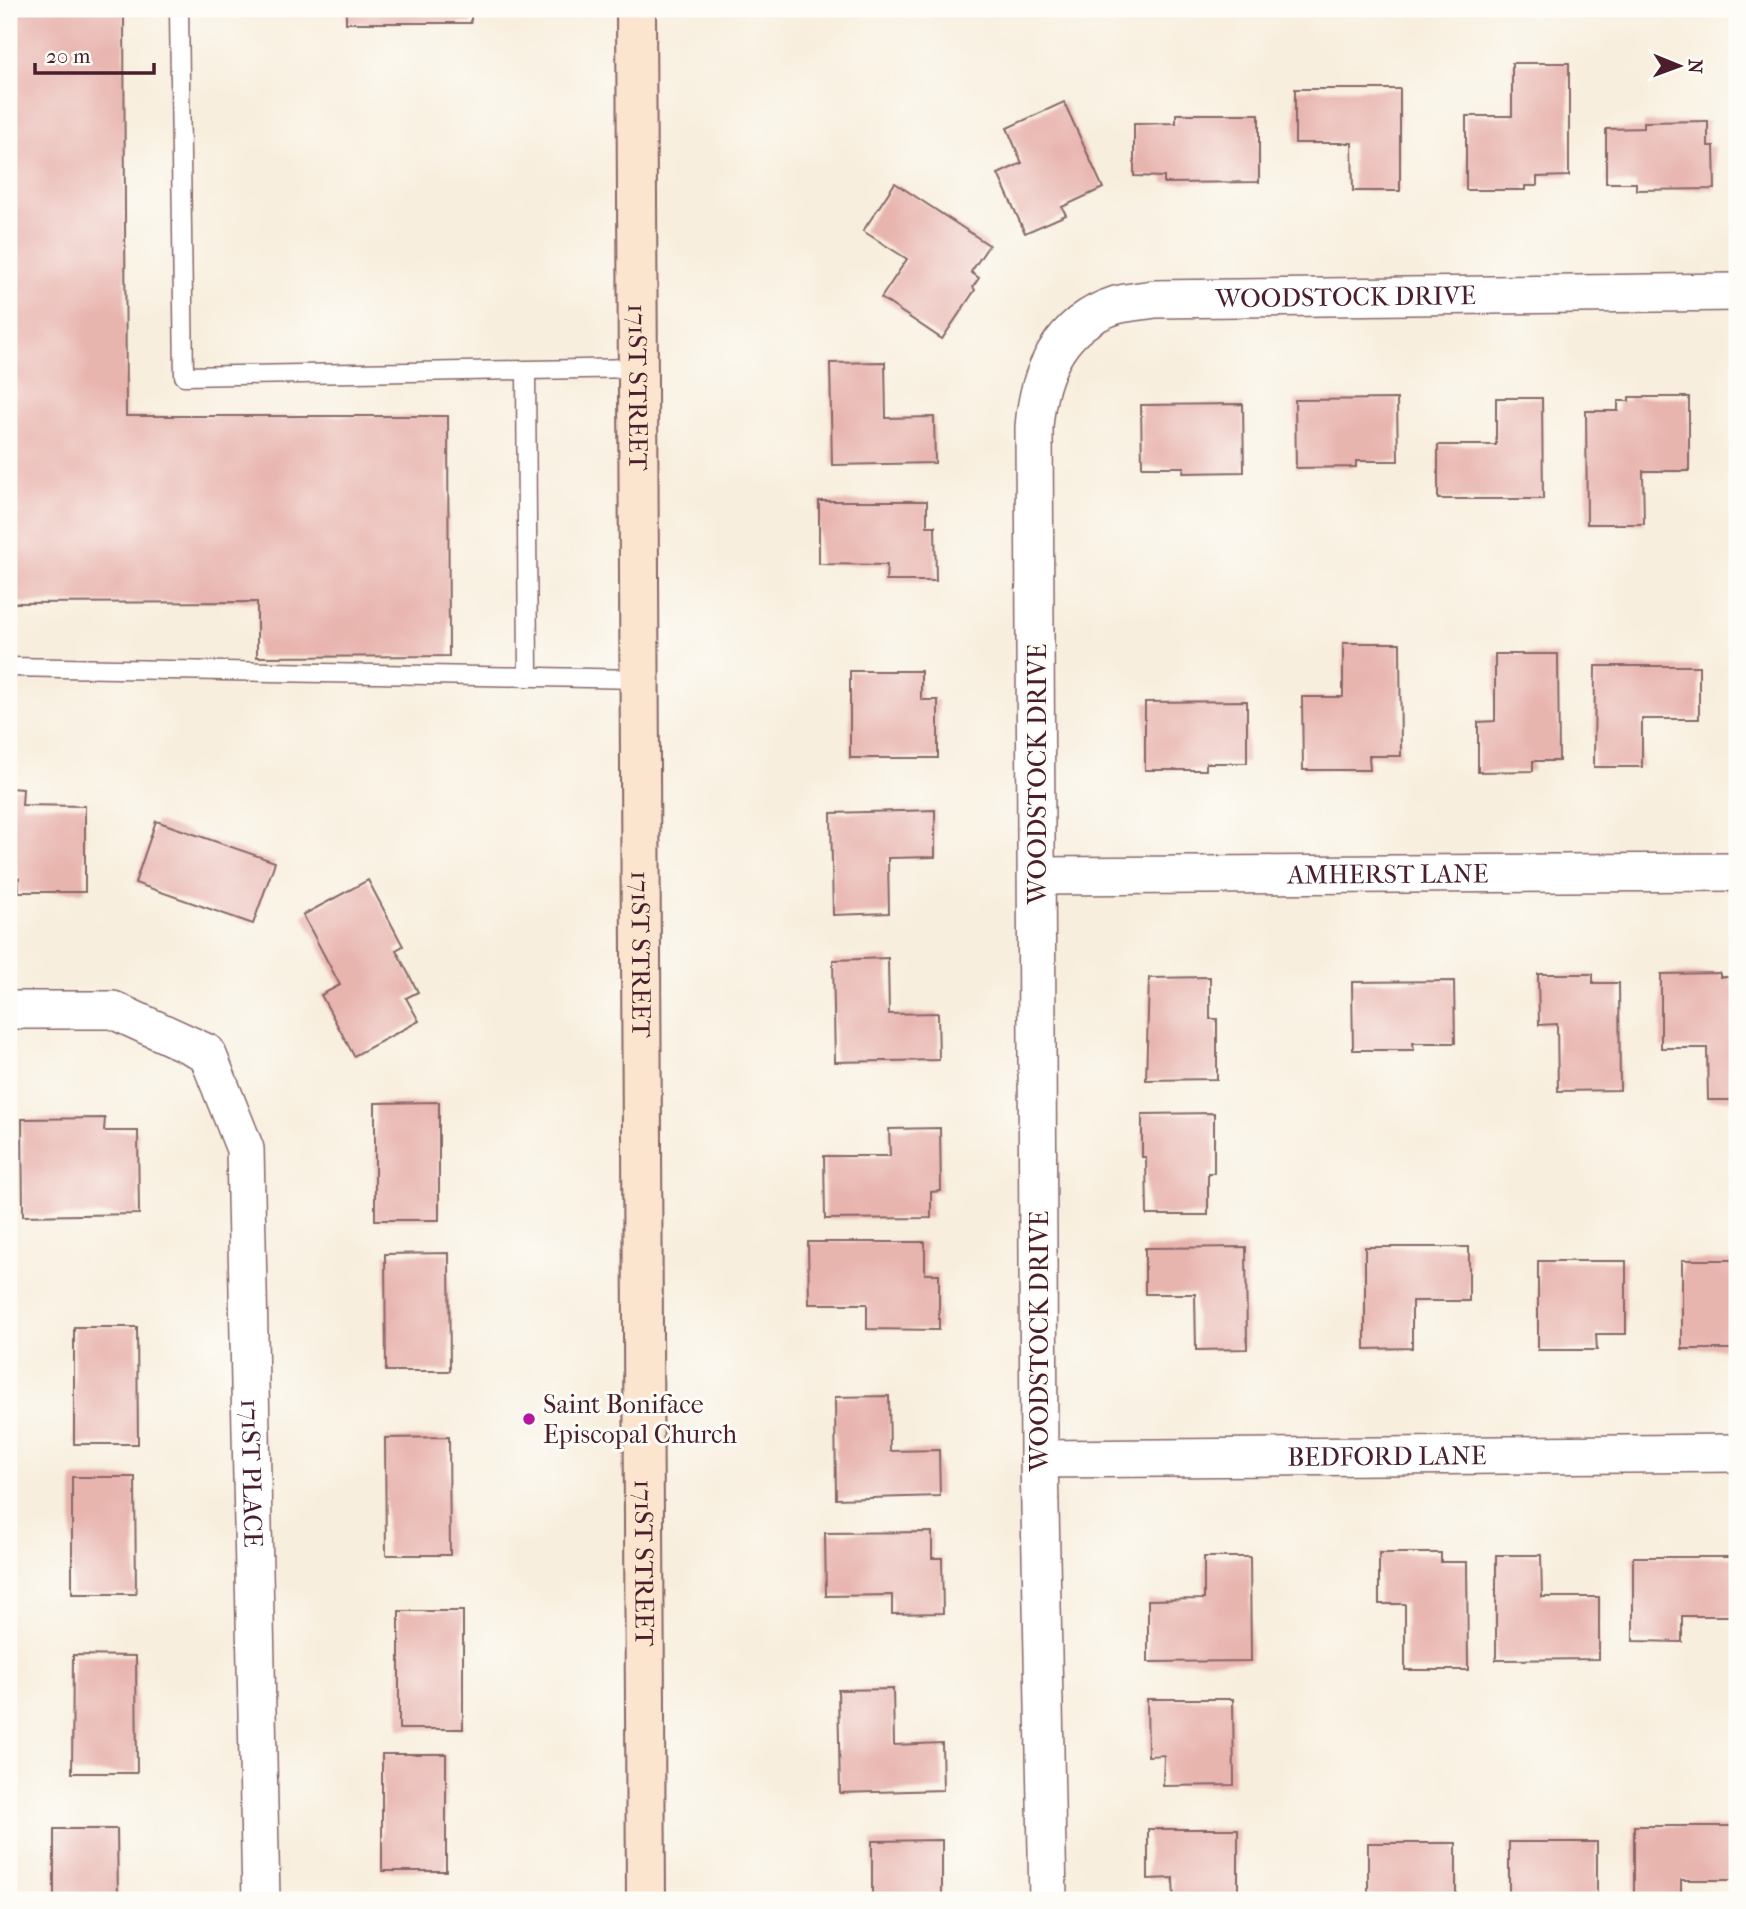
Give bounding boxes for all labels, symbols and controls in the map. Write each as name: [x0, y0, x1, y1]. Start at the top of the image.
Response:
scale bar: [35, 32, 154, 76]
north arrow: [1644, 32, 1714, 102]
text: 20 m: [46, 44, 91, 68]
text: N: [1684, 59, 1706, 74]
street label: WOODSTOCK DRIVE: [1214, 280, 1476, 314]
street label: 171ST STREET: [622, 304, 653, 471]
street label: WOODSTOCK DRIVE: [1022, 644, 1053, 905]
street label: AMHERST LANE: [1286, 858, 1489, 891]
street label: 171ST STREET: [625, 871, 656, 1038]
street label: WOODSTOCK DRIVE: [1024, 1211, 1055, 1472]
place label: Saint Boniface Episcopal Church: [543, 1389, 737, 1450]
street label: 171ST PLACE: [234, 1399, 268, 1548]
marker: Saint Boniface Episcopal Church: [521, 1411, 537, 1427]
street label: BEDFORD LANE: [1287, 1440, 1487, 1473]
street label: 171ST STREET: [628, 1480, 660, 1647]

